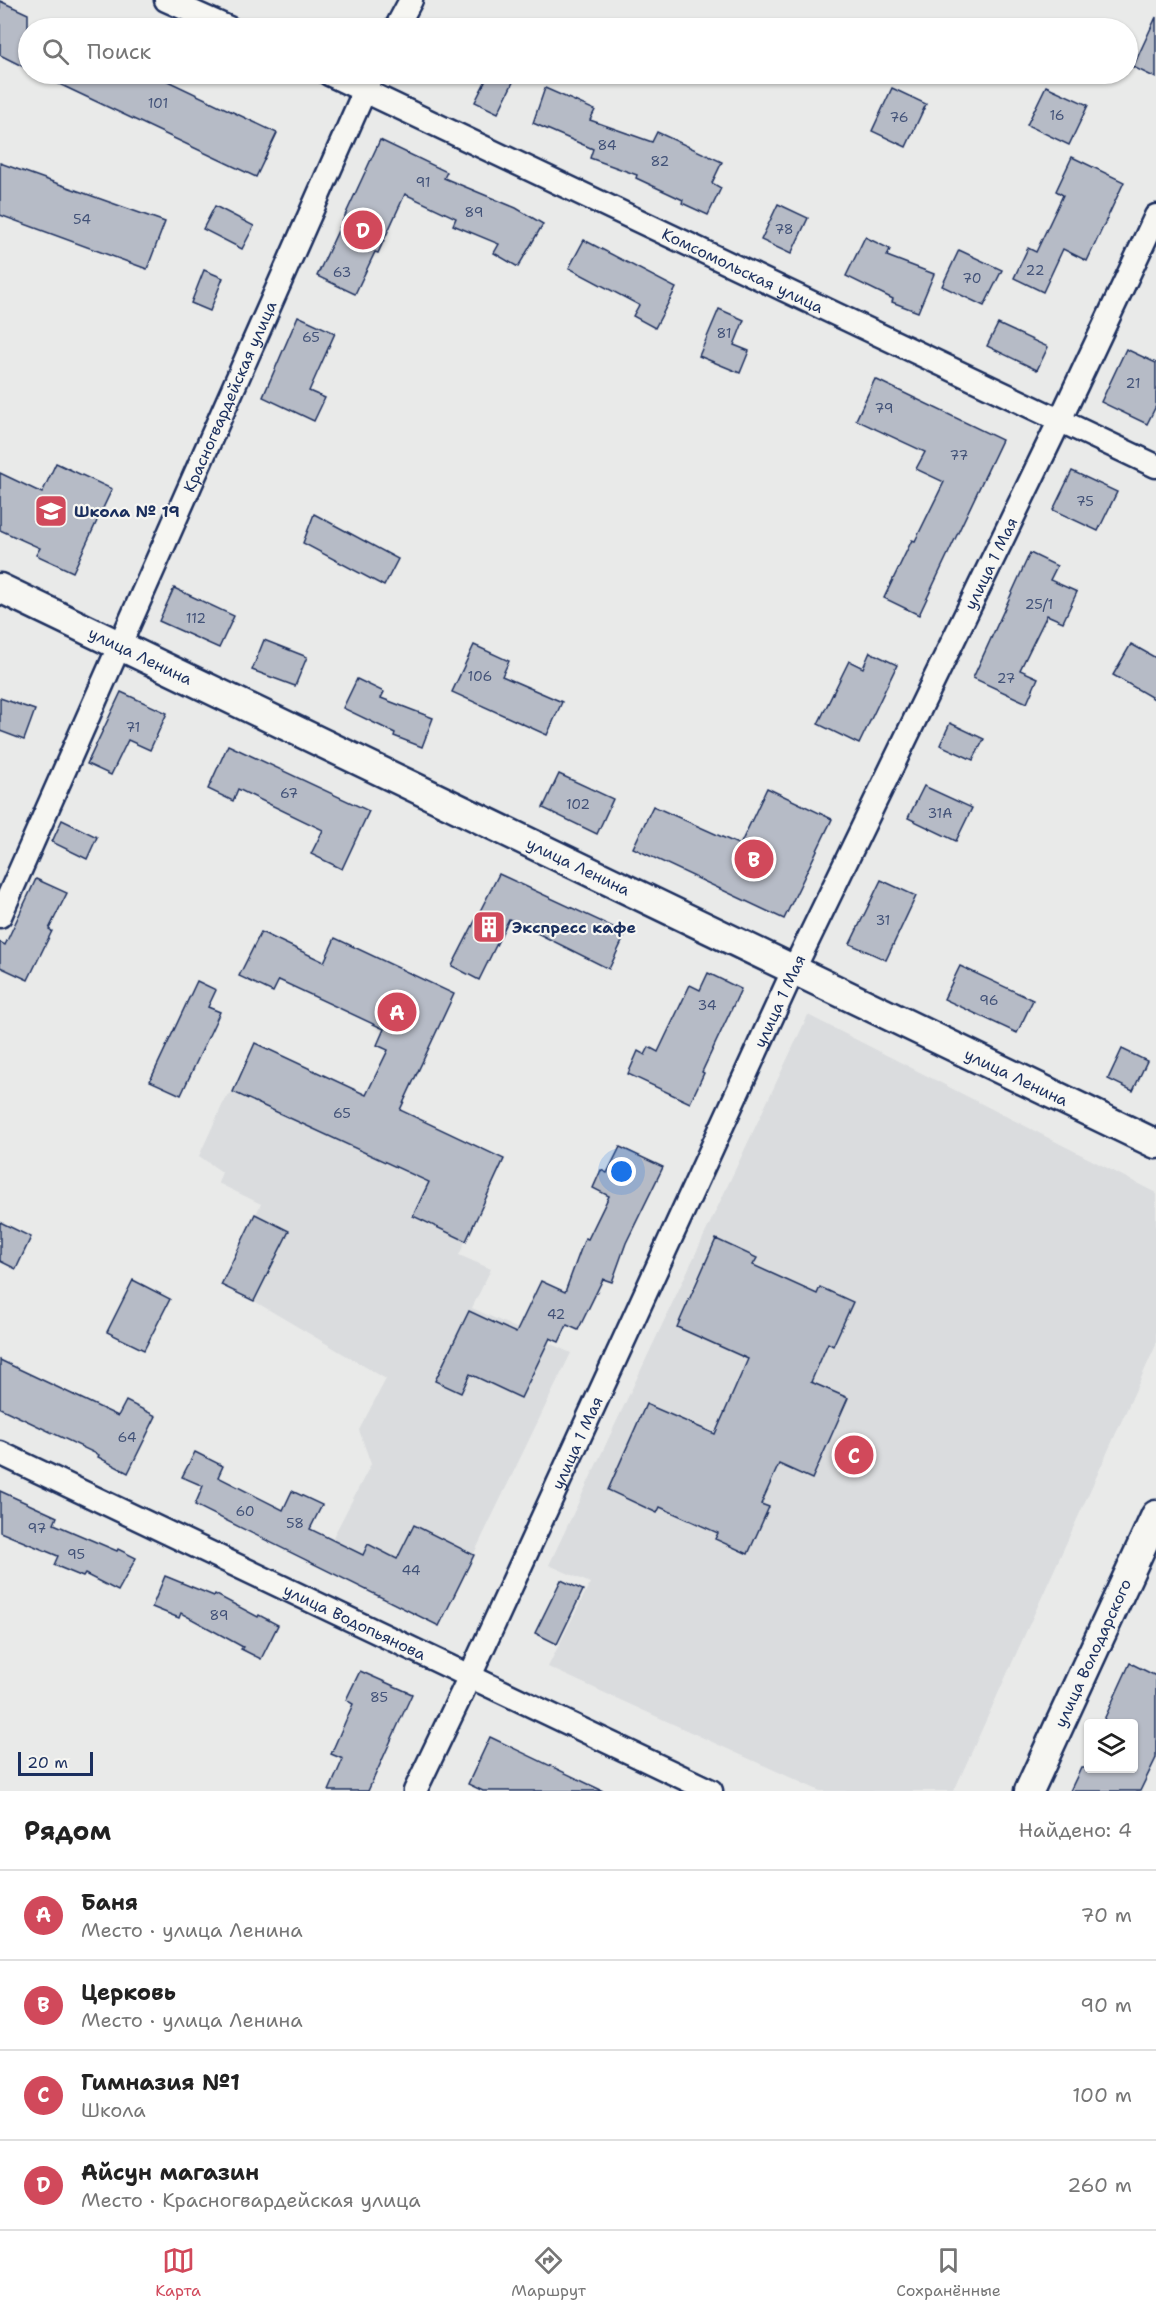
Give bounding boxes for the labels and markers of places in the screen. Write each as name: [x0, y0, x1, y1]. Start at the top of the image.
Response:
pin: D: [344, 208, 382, 252]
school or university icon: Школа № 19: [33, 493, 69, 529]
place label: Школа № 19: [74, 501, 180, 522]
pin: B: [734, 836, 774, 882]
building icon: Экспресс кафе: [471, 909, 507, 945]
place label: Экспресс кафе: [512, 917, 636, 938]
pin: A: [378, 990, 416, 1034]
pin: C: [834, 1432, 874, 1478]

